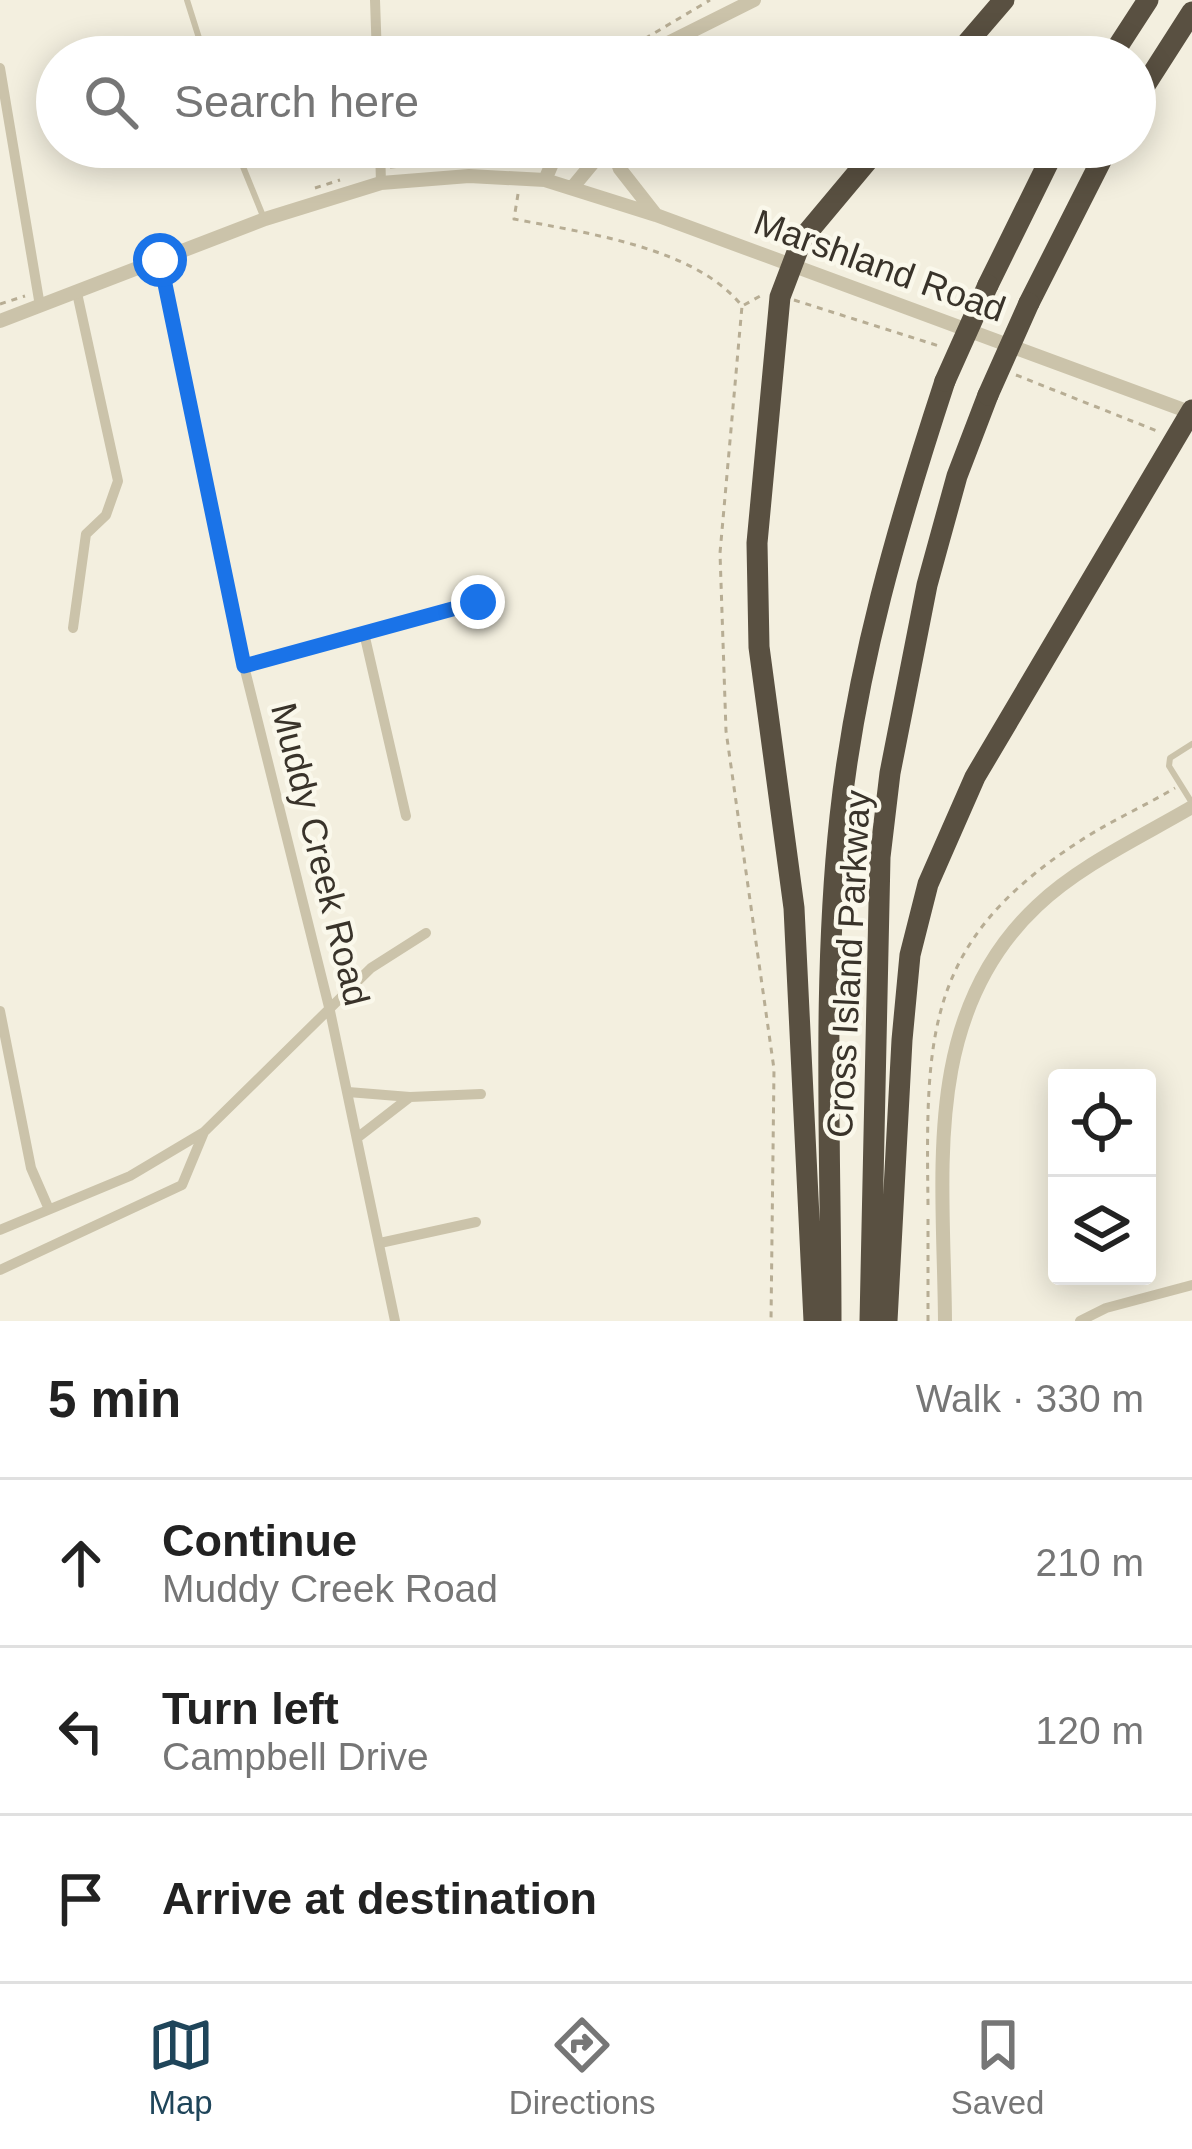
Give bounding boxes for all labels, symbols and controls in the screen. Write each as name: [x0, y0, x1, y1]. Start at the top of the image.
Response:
search box: [36, 36, 1156, 168]
icon: search: [78, 69, 144, 135]
text: Search here: [174, 76, 419, 127]
street label: Marshland Road: [749, 201, 1011, 330]
route start: [133, 233, 187, 287]
route end: [451, 575, 505, 629]
street label: Muddy Creek Road: [263, 699, 378, 1010]
street label: Cross Island Parkway: [819, 789, 878, 1139]
map controls: [1048, 1069, 1156, 1285]
button: locate: [1048, 1069, 1156, 1177]
button: layers: [1048, 1177, 1156, 1285]
text: 5 min: [48, 1371, 181, 1428]
text: Walk · 330 m: [916, 1377, 1144, 1420]
text: Continue: [162, 1515, 357, 1566]
icon: ahead: [48, 1530, 114, 1596]
text: 210 m: [1036, 1541, 1144, 1584]
text: Muddy Creek Road: [162, 1567, 498, 1610]
text: Turn left: [162, 1683, 339, 1734]
icon: left: [48, 1698, 114, 1764]
text: 120 m: [1036, 1709, 1144, 1752]
text: Campbell Drive: [162, 1735, 429, 1778]
icon: arrive: [48, 1866, 114, 1932]
text: Arrive at destination: [162, 1873, 597, 1924]
tab: Map: [148, 2012, 214, 2122]
tab: Directions: [509, 2012, 656, 2122]
tab: Saved: [951, 2012, 1044, 2122]

